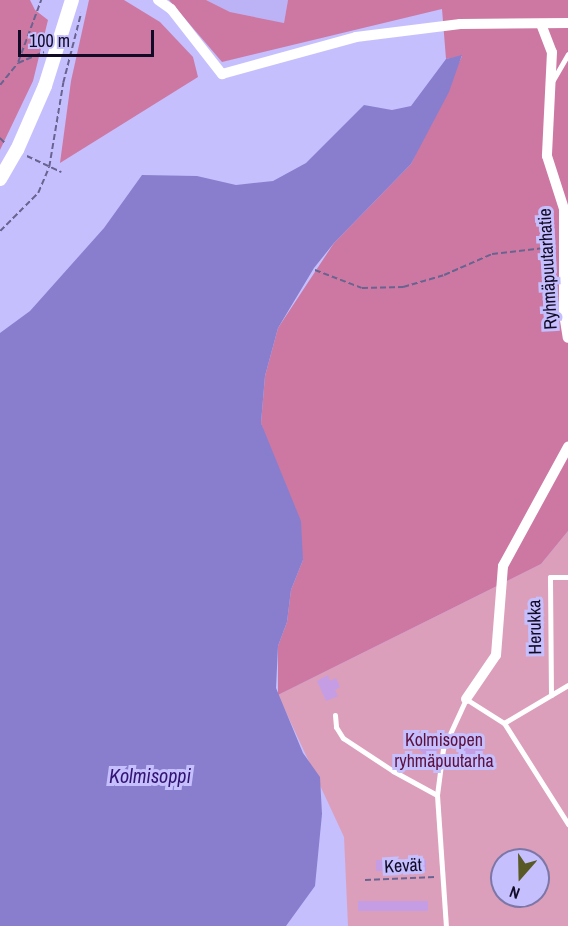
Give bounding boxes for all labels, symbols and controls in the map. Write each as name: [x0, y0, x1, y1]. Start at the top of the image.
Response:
scale bar: [21, 18, 158, 56]
text: 100 m: [29, 28, 70, 53]
street label: Ryhmäpuutarhatie: [534, 208, 562, 330]
street label: Herukka: [524, 599, 546, 655]
park label: Kolmisopen ryhmäpuutarha: [394, 730, 494, 772]
water label: Kolmisoppi: [109, 763, 191, 787]
north arrow: [490, 848, 550, 908]
street label: Kevät: [384, 854, 422, 878]
text: N: [506, 881, 523, 905]

